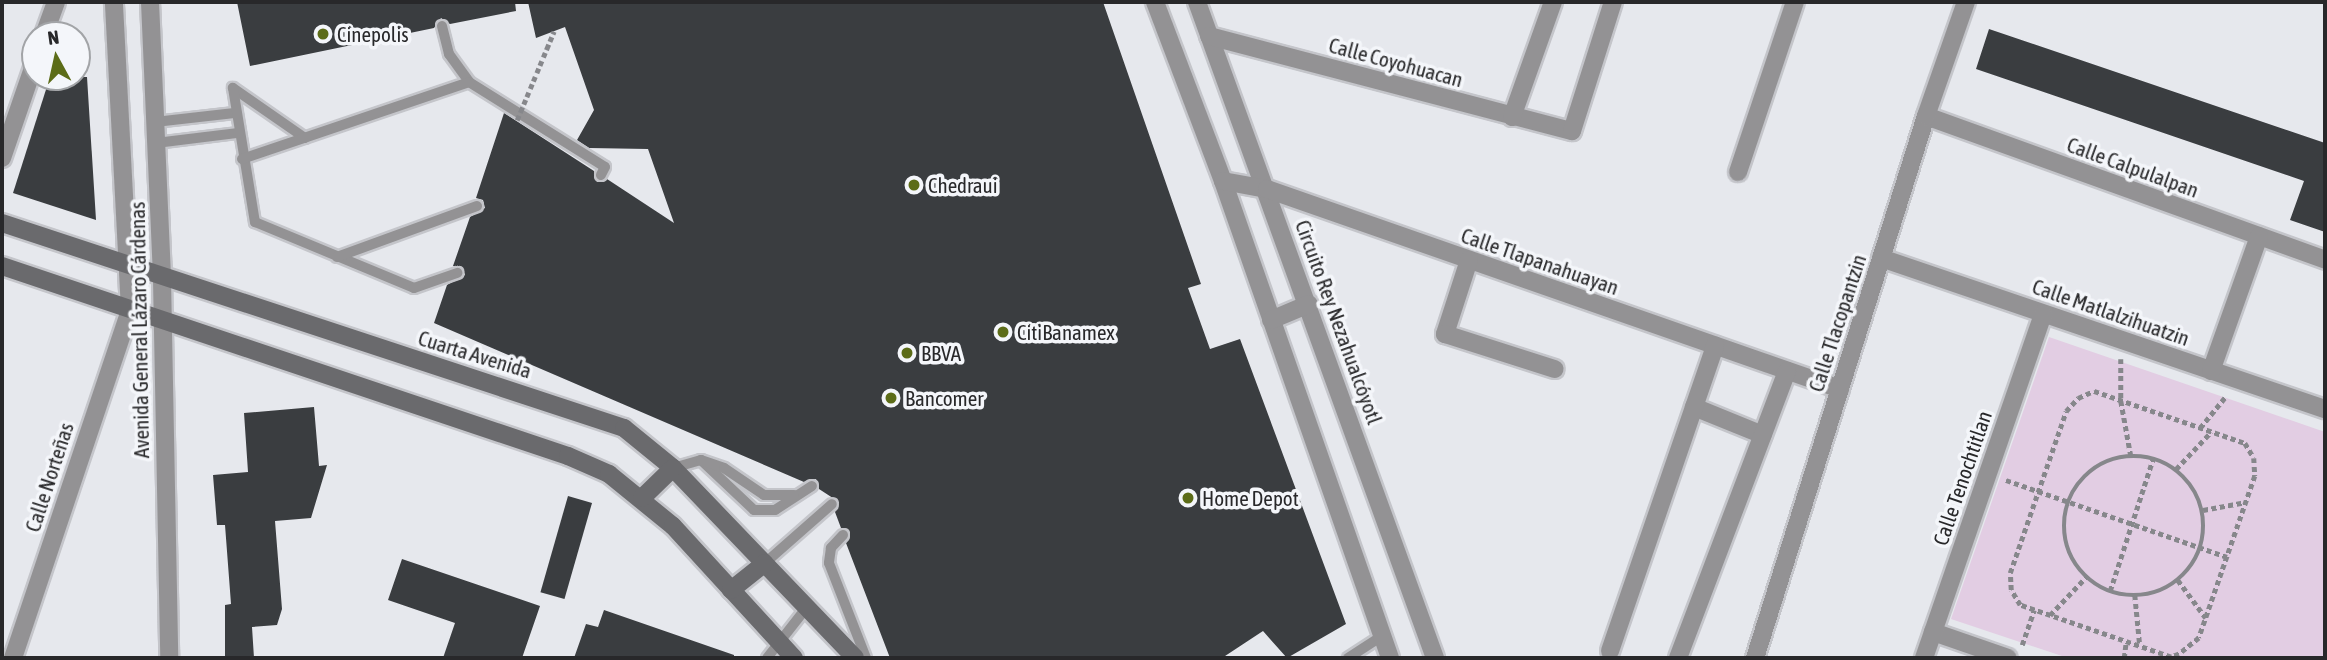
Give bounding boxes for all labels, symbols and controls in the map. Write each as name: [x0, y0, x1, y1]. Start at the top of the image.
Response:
north arrow: [21, 21, 91, 91]
place label: Cinepolis: [337, 21, 409, 47]
text: N: [46, 26, 60, 49]
marker: Cinepolis: [315, 26, 331, 42]
street label: Calle Coyohuacan: [1326, 32, 1466, 92]
street label: Calle Calpulalpan: [2064, 132, 2202, 202]
place label: Chedraui: [928, 172, 998, 198]
marker: Chedraui: [906, 177, 922, 193]
street label: Avenida General Lázaro Cárdenas: [124, 201, 154, 459]
street label: Circuito Rey Nezahualcóyotl: [1290, 217, 1388, 427]
street label: Calle Tlapanahuayan: [1458, 222, 1622, 300]
street label: Calle Tlacopantzin: [1803, 251, 1871, 395]
street label: Calle Matlalzihuatzin: [2029, 273, 2193, 351]
place label: CitiBanamex: [1017, 319, 1115, 345]
marker: CitiBanamex: [995, 324, 1011, 340]
street label: Cuarta Avenida: [415, 325, 535, 383]
place label: BBVA: [921, 340, 961, 366]
marker: BBVA: [899, 345, 915, 361]
place label: Bancomer: [905, 385, 983, 411]
marker: Bancomer: [883, 390, 899, 406]
street label: Calle Tenochtitlan: [1927, 407, 1997, 549]
street label: Calle Norteñas: [19, 419, 79, 535]
place label: Home Depot: [1202, 485, 1299, 511]
marker: Home Depot: [1180, 490, 1196, 506]

